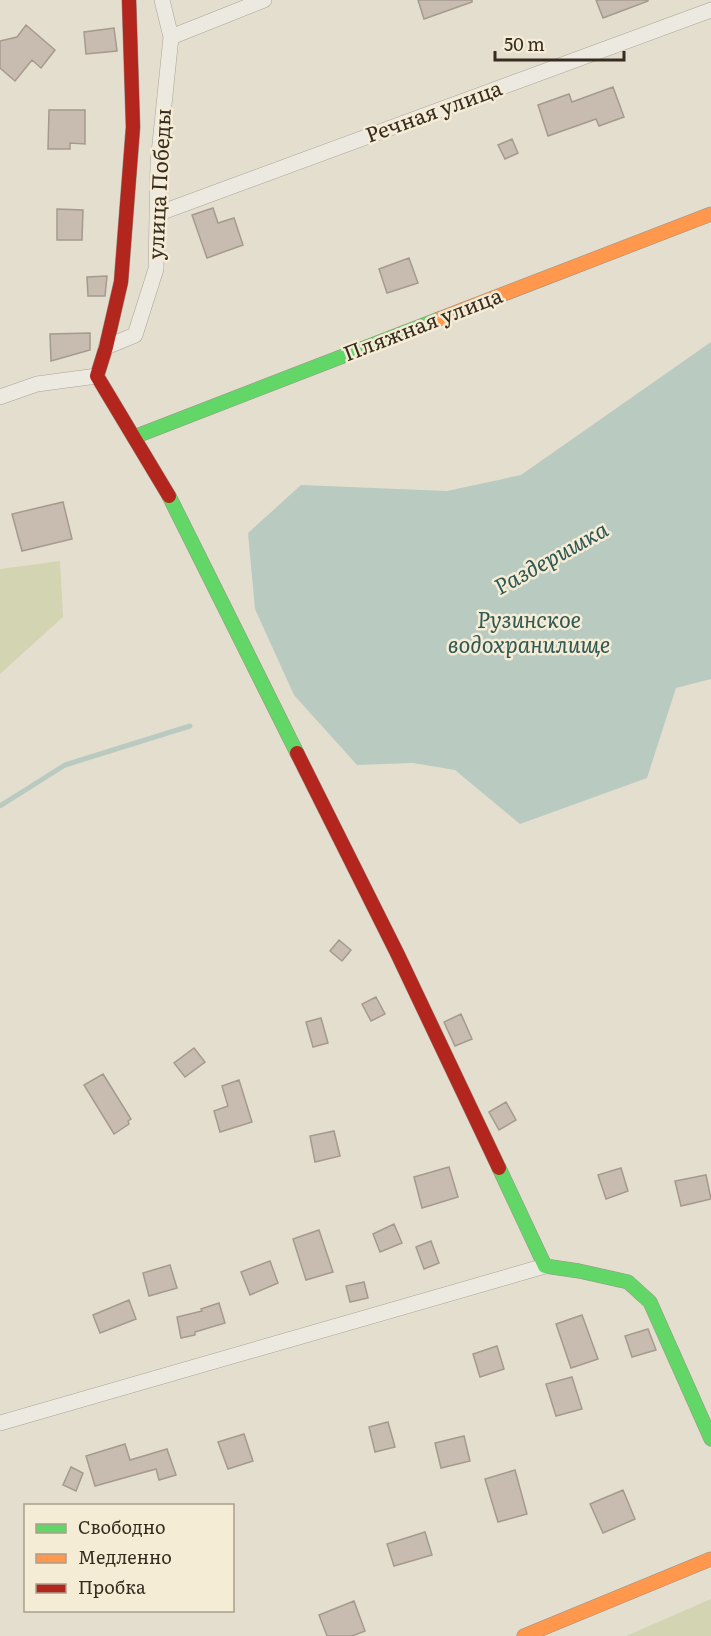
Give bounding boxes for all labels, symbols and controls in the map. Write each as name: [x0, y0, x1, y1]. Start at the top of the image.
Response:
scale bar: [495, 24, 624, 62]
text: 50 m: [504, 30, 545, 57]
street label: Речная улица: [361, 70, 506, 149]
street label: улица Победы: [138, 107, 177, 260]
street label: Пляжная улица: [338, 278, 507, 367]
water label: Раздеришка: [487, 511, 614, 602]
water label: Рузинское водохранилище: [448, 602, 610, 660]
legend: [24, 1504, 234, 1612]
text: Свободно: [78, 1513, 166, 1540]
text: Медленно: [78, 1543, 172, 1570]
text: Пробка: [78, 1573, 146, 1600]

